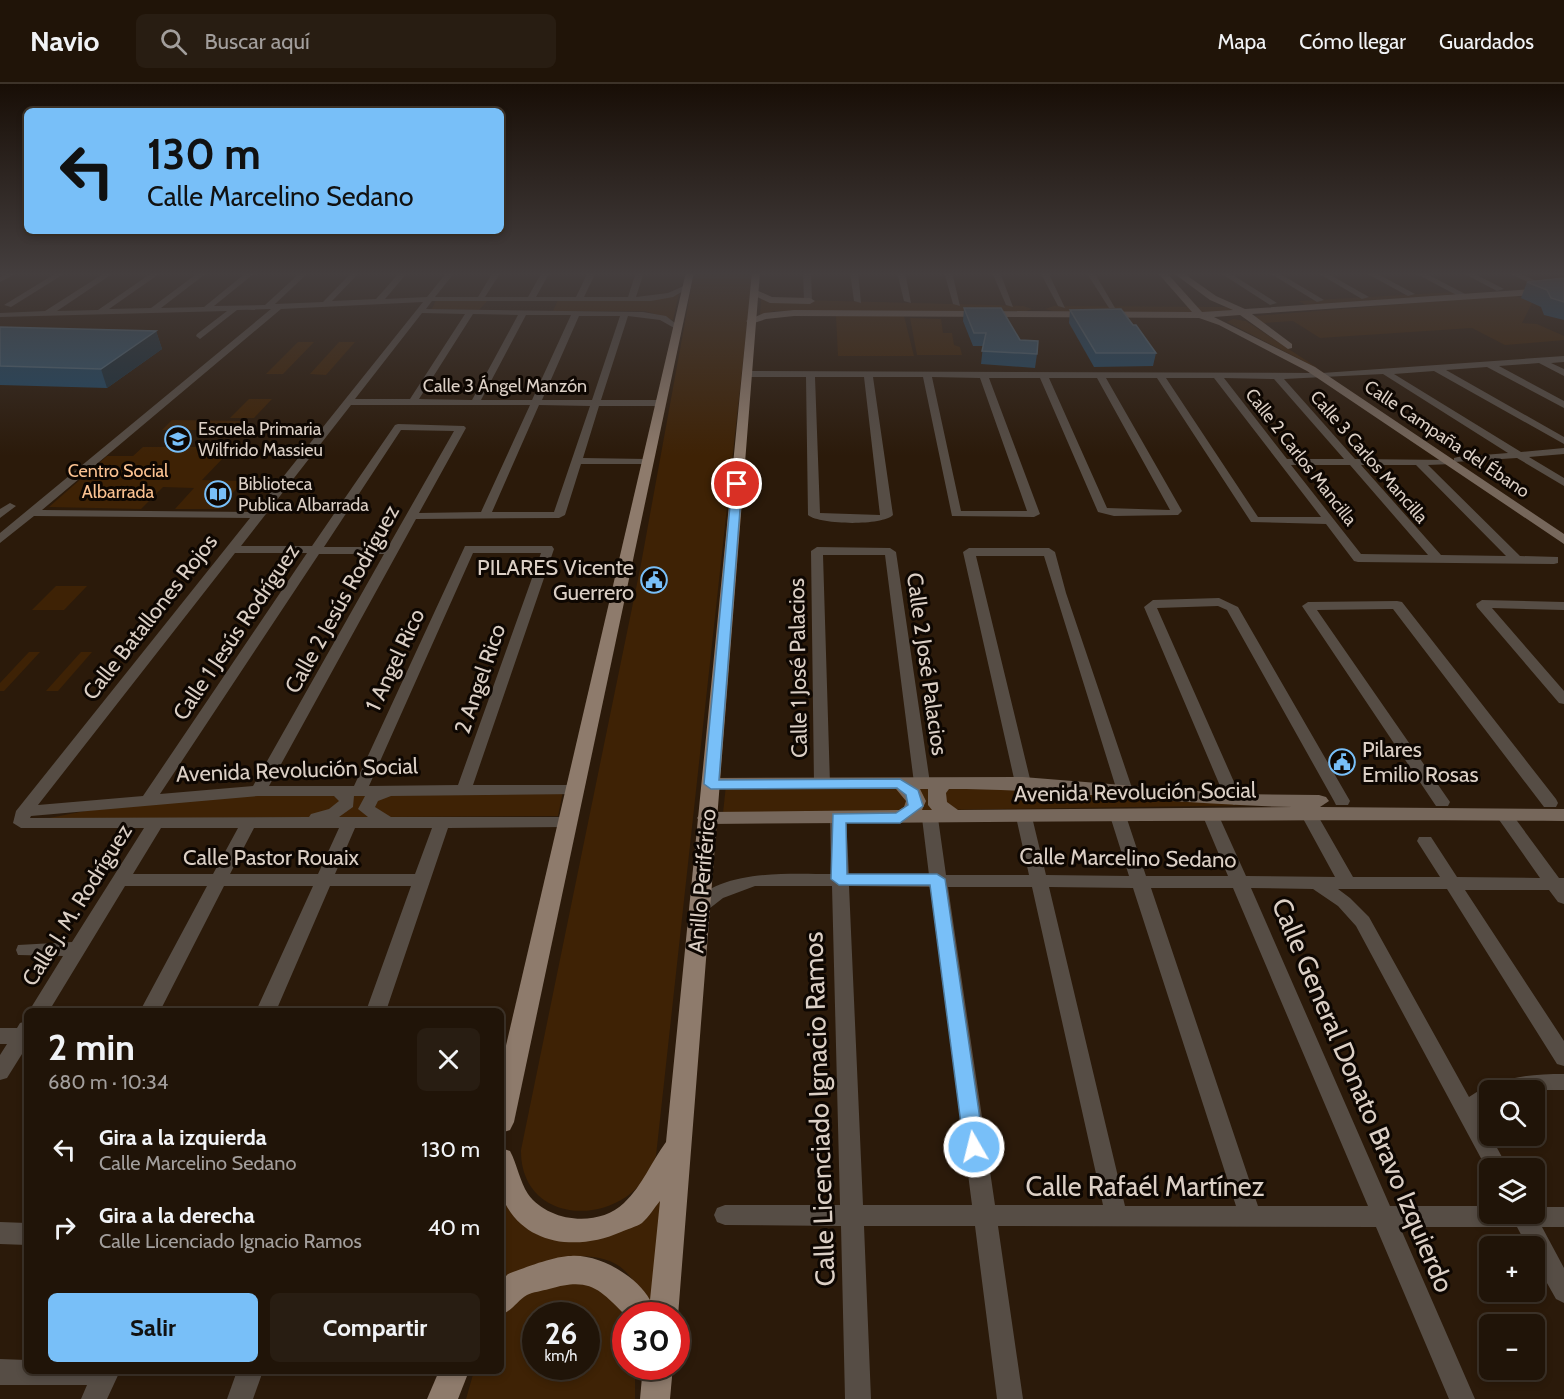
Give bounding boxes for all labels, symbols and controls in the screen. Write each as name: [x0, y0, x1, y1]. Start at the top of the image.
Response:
search box: [136, 14, 556, 68]
text: Navio: [30, 24, 100, 58]
icon: search: [157, 25, 190, 58]
text: Buscar aquí: [205, 28, 310, 55]
text: Mapa: [1218, 29, 1266, 54]
text: Cómo llegar: [1299, 29, 1406, 54]
text: Guardados: [1439, 29, 1534, 54]
text: 130 m: [147, 128, 261, 180]
icon: left: [48, 132, 126, 210]
text: Calle Marcelino Sedano: [147, 180, 414, 213]
street label: Calle 3 Ángel Manzón: [423, 375, 587, 397]
street label: Calle Campaña del Ébano: [1360, 376, 1534, 503]
street label: Calle 2 Carlos Mancilla: [1241, 384, 1362, 530]
street label: Calle 3 Carlos Mancilla: [1305, 386, 1433, 528]
place label: Escuela Primaria Wilfrido Massieu: [198, 418, 323, 461]
school or university icon: Escuela Primaria Wilfrido Massieu: [163, 424, 193, 454]
pin: [711, 458, 762, 509]
park label: Centro Social Albarrada: [68, 460, 169, 503]
icon: arrive: [720, 467, 753, 500]
place label: Biblioteca Publica Albarrada: [238, 473, 369, 516]
library icon: Biblioteca Publica Albarrada: [203, 479, 233, 509]
street label: Calle 2 Jesús Rodríguez: [279, 500, 405, 698]
street label: Calle Batallones Rojos: [77, 529, 223, 705]
street label: Calle 1 Jesús Rodríguez: [167, 539, 305, 725]
place label: PILARES Vicente Guerrero: [477, 554, 634, 606]
public building icon: PILARES Vicente Guerrero: [639, 565, 669, 595]
street label: Calle 2 José Palacios: [901, 571, 953, 757]
street label: Calle 1 José Palacios: [783, 578, 813, 758]
street label: 1 Angel Rico: [360, 604, 430, 716]
street label: 2 Angel Rico: [449, 621, 511, 737]
place label: Pilares Emilio Rosas: [1362, 736, 1479, 788]
public building icon: Pilares Emilio Rosas: [1327, 747, 1357, 777]
street label: Avenida Revolución Social: [176, 752, 419, 788]
street label: Avenida Revolución Social: [1014, 776, 1257, 808]
street label: Anillo Periférico: [682, 808, 722, 954]
street label: Calle J. M. Rodríguez: [16, 819, 138, 991]
street label: Calle Marcelino Sedano: [1019, 843, 1237, 873]
street label: Calle Pastor Rouaix: [183, 844, 360, 871]
street label: Calle General Donato Bravo Izquierdo: [1265, 893, 1461, 1297]
street label: Calle Licenciado Ignacio Ramos: [796, 931, 842, 1287]
text: 2 min: [48, 1025, 135, 1069]
button: close: [417, 1028, 480, 1091]
text: 680 m · 10:34: [48, 1070, 168, 1094]
map controls: [1479, 1080, 1545, 1380]
button: search: [1479, 1080, 1545, 1146]
position arrow: [942, 1115, 1006, 1179]
text: Gira a la izquierda: [99, 1124, 267, 1151]
icon: left: [48, 1133, 81, 1166]
text: 130 m: [421, 1136, 480, 1163]
text: Calle Marcelino Sedano: [99, 1151, 296, 1175]
button: layers: [1479, 1158, 1545, 1224]
street label: Calle Rafaél Martínez: [1026, 1170, 1265, 1203]
text: Gira a la derecha: [99, 1202, 255, 1229]
icon: right: [48, 1211, 81, 1244]
text: 40 m: [428, 1214, 480, 1241]
text: Calle Licenciado Ignacio Ramos: [99, 1229, 362, 1253]
button: +: [1479, 1236, 1545, 1302]
button: Salir: [48, 1293, 258, 1362]
button: Compartir: [270, 1293, 480, 1362]
speed limit sign: 30: [612, 1302, 690, 1380]
button: −: [1479, 1314, 1545, 1380]
text: 26: [545, 1315, 577, 1352]
text: km/h: [545, 1347, 577, 1365]

